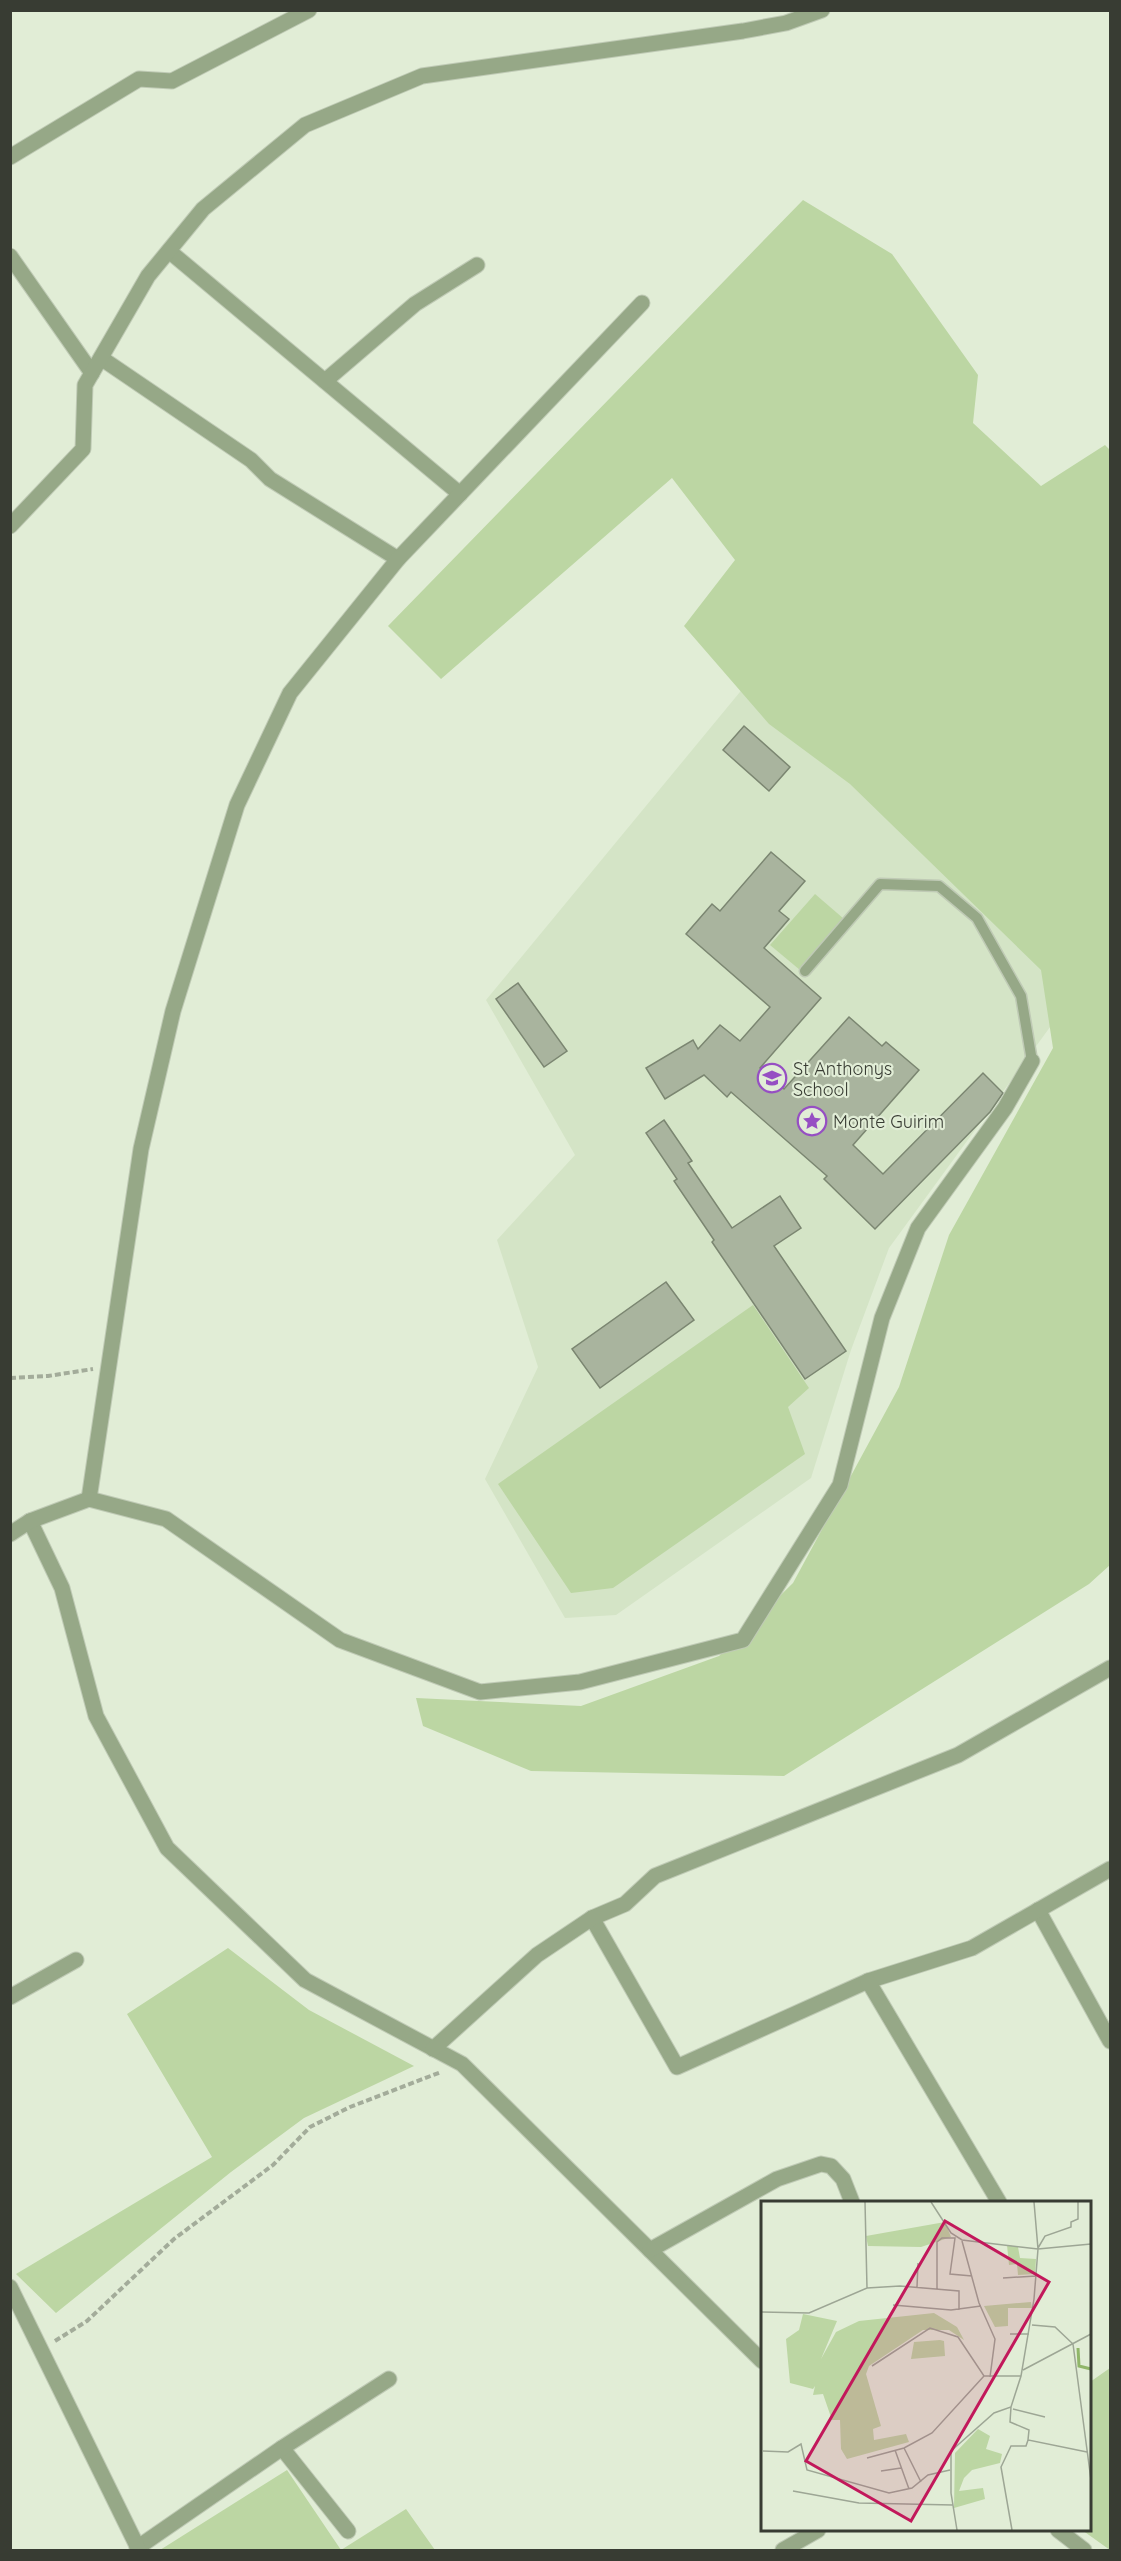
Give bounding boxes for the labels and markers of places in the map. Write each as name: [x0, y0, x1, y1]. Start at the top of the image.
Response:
place label: St Anthonys School: [793, 1057, 892, 1101]
school or university icon: St Anthonys School: [756, 1062, 788, 1094]
place icon: Monte Guirim: [796, 1105, 828, 1137]
place label: Monte Guirim: [833, 1110, 944, 1133]

